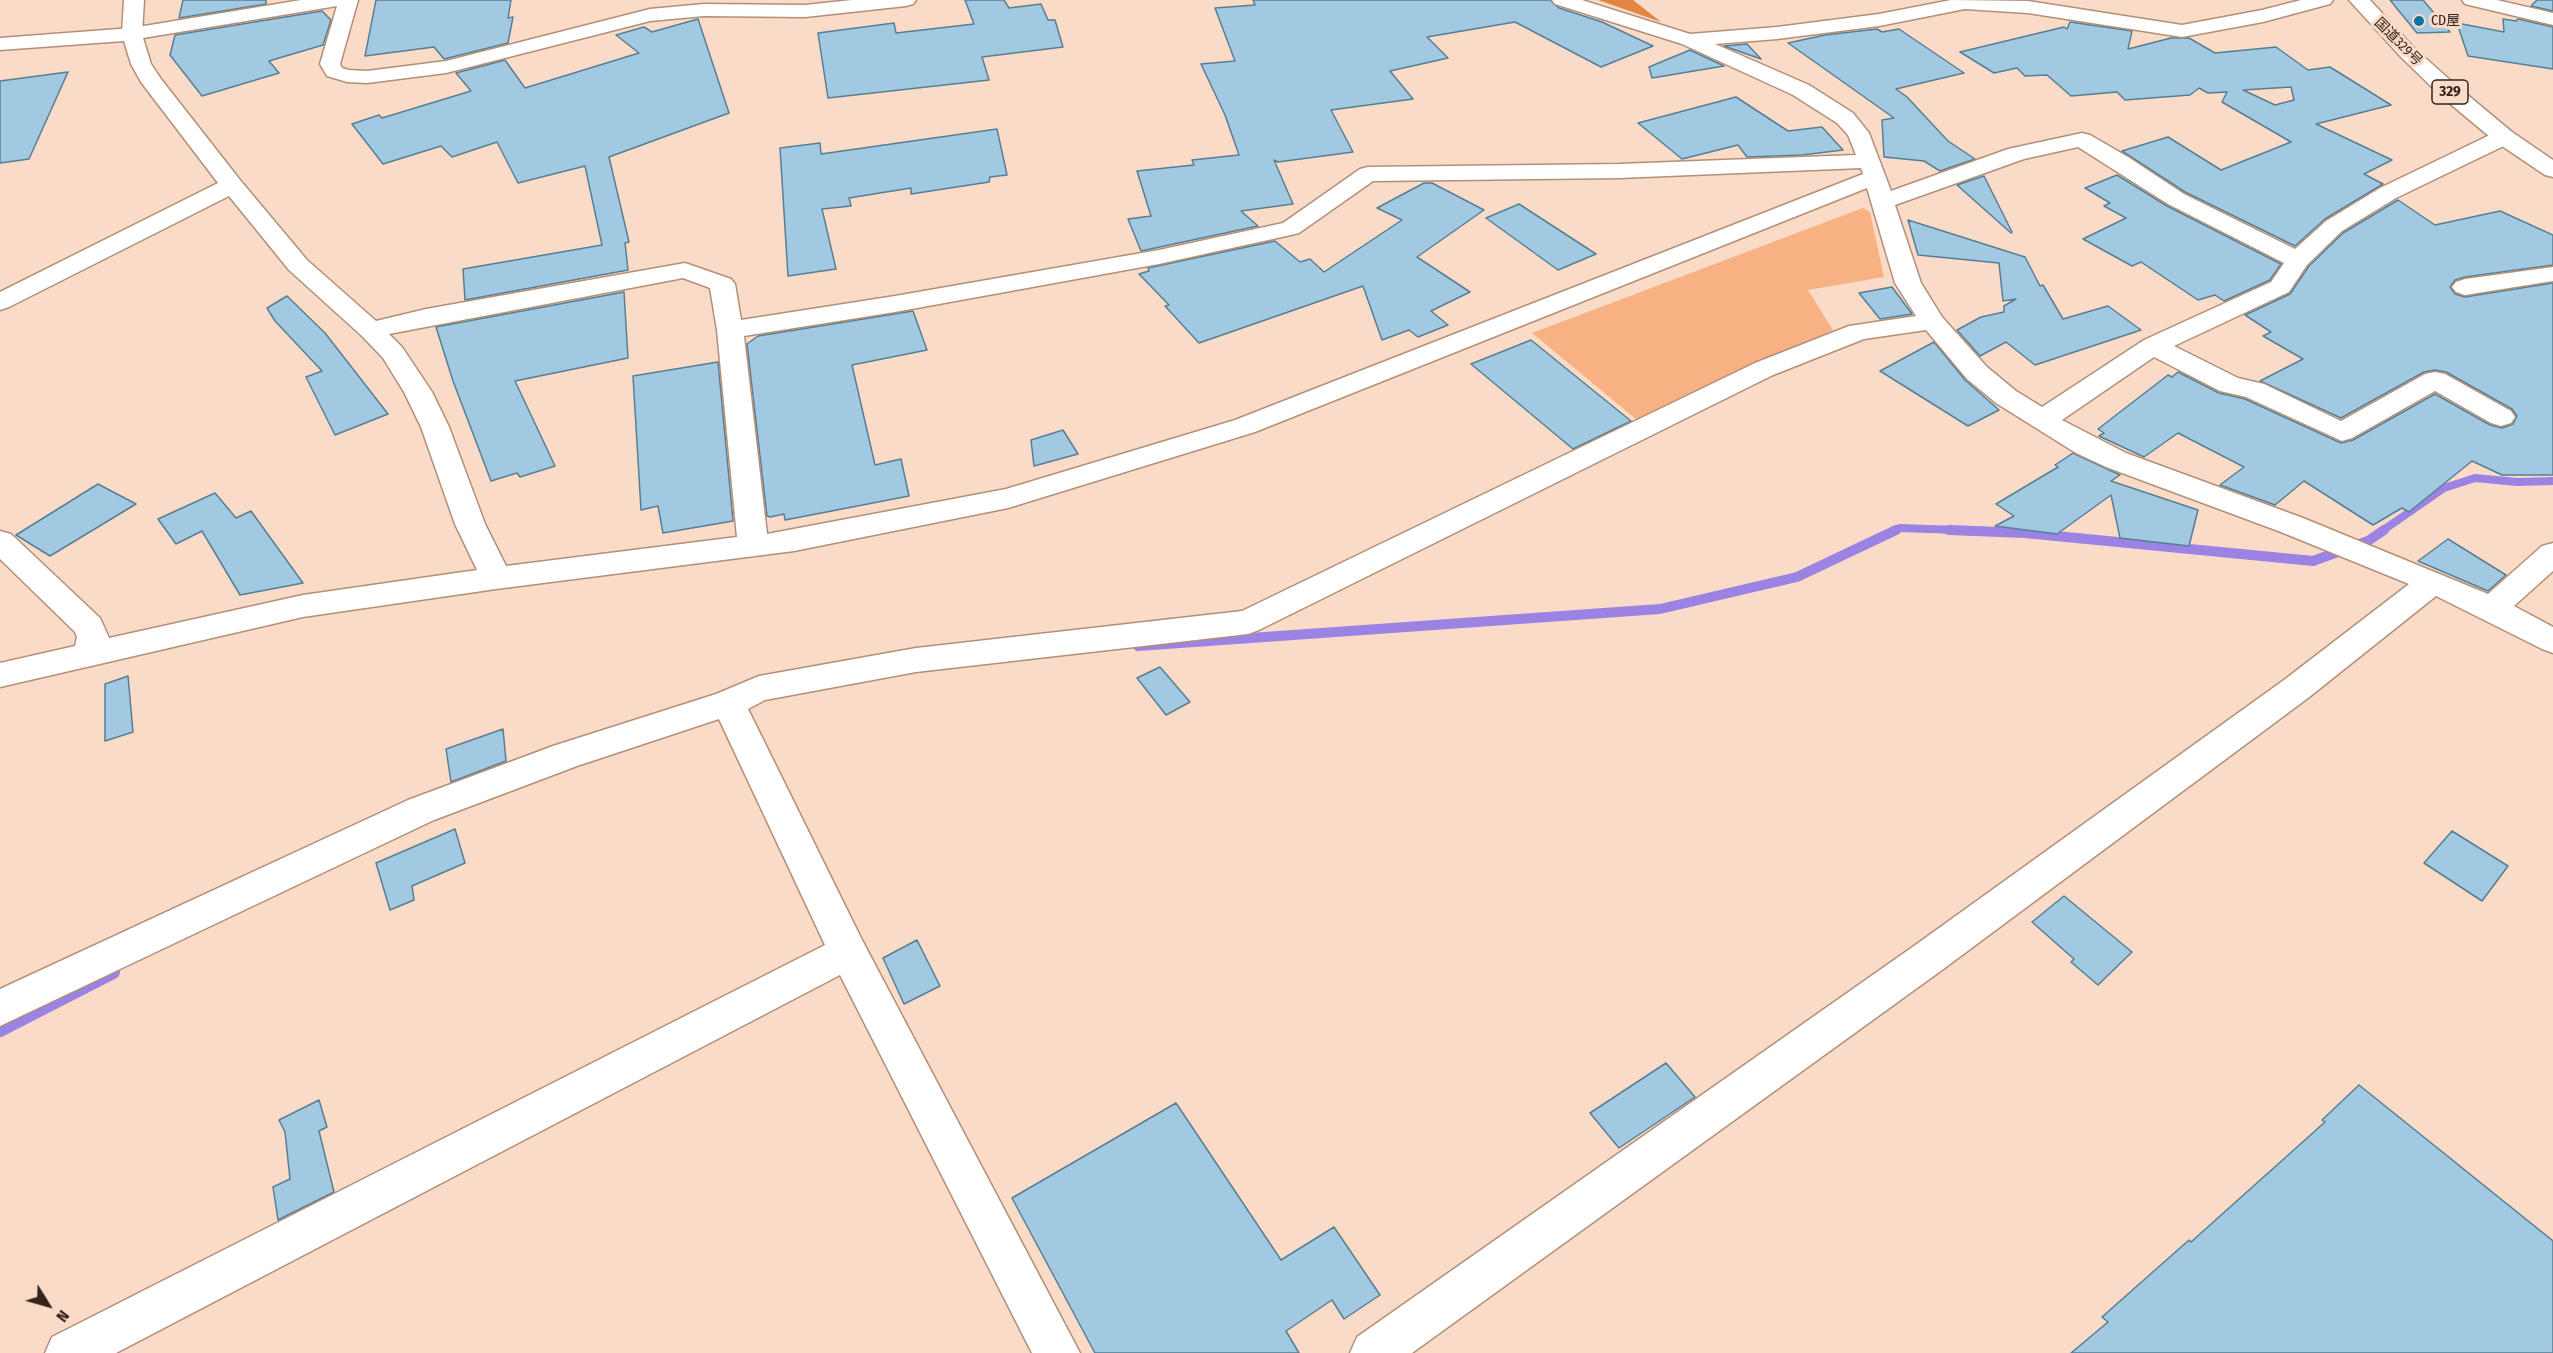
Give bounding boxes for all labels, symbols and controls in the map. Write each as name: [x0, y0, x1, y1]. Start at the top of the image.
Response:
place label: CD屋: [2431, 13, 2460, 29]
street label: 国道329号: [2370, 14, 2426, 70]
marker: CD屋: [2412, 14, 2426, 28]
road number: 329: [2432, 80, 2468, 104]
north arrow: [18, 1275, 78, 1335]
text: N: [52, 1307, 73, 1326]

